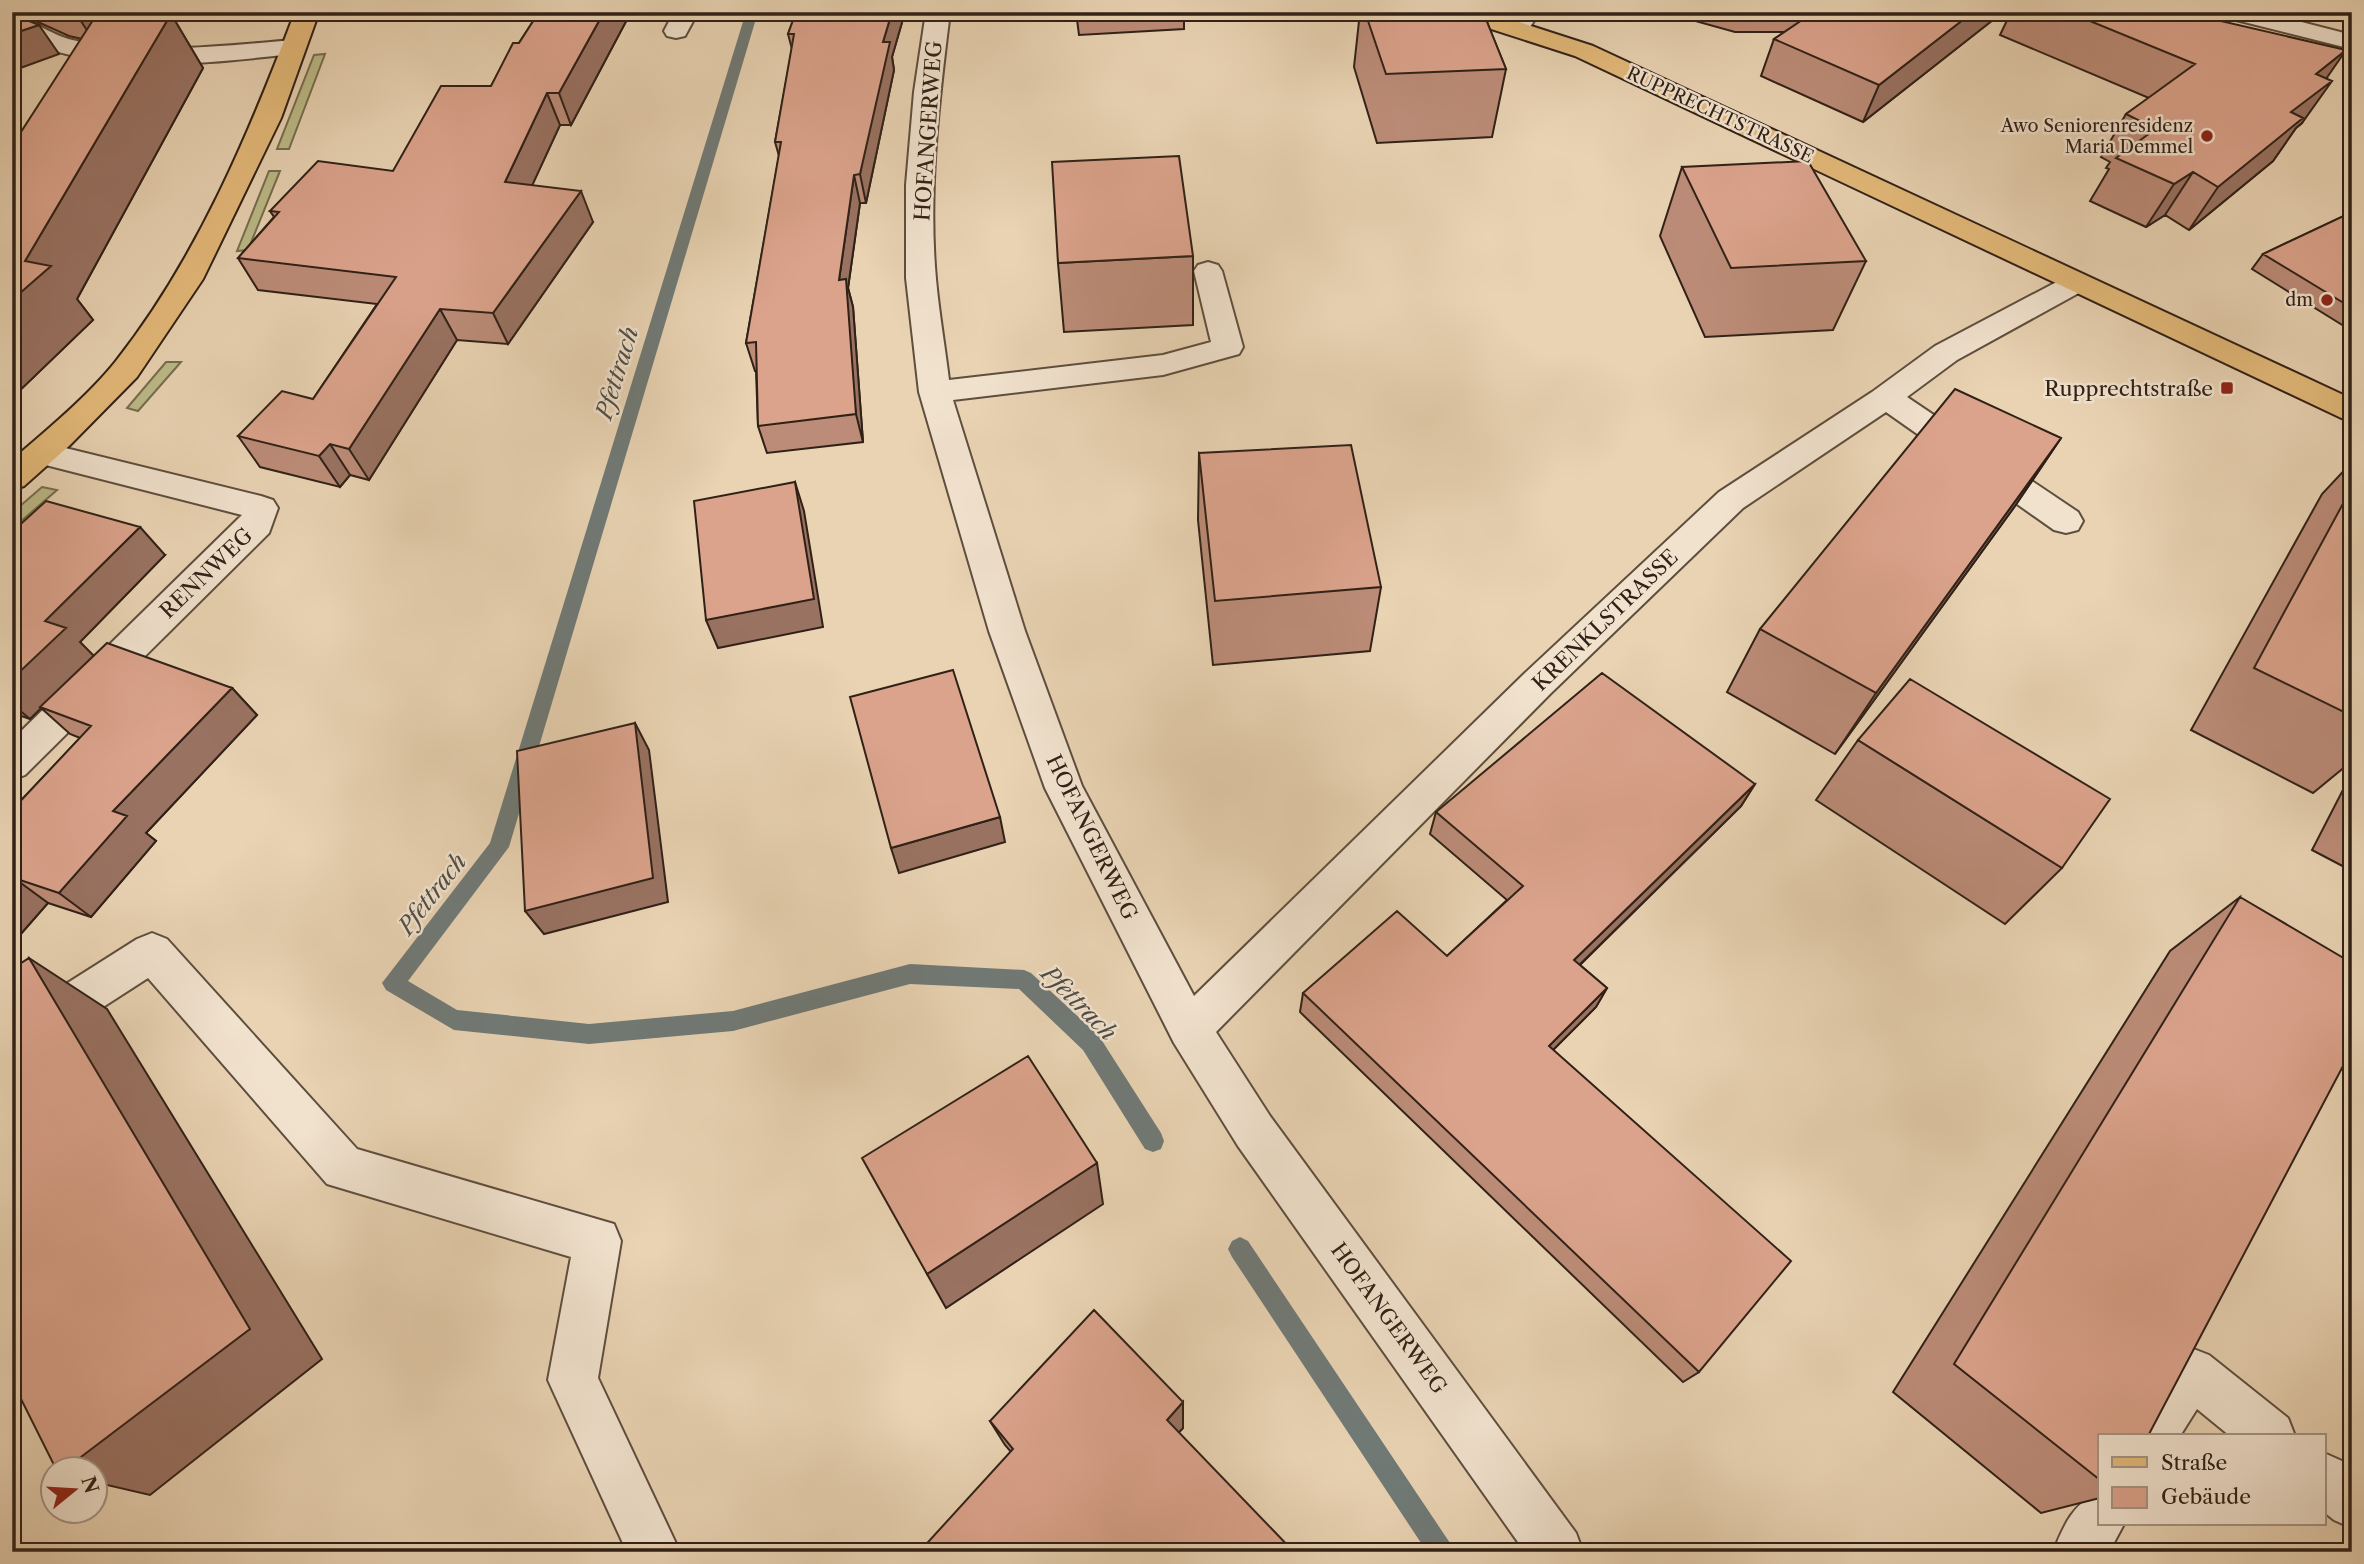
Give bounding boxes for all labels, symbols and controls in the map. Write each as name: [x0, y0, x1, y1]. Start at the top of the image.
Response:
street label: HOFANGERWEG: [909, 40, 947, 222]
street label: RUPPRECHTSTRASSE: [1623, 62, 1817, 168]
place label: Awo Seniorenresidenz Maria Demmel: [2000, 115, 2193, 158]
marker: Awo Seniorenresidenz Maria Demmel: [2199, 128, 2215, 144]
place label: dm: [2285, 289, 2313, 311]
marker: dm: [2319, 292, 2335, 308]
water label: Pfettrach: [589, 324, 644, 424]
place label: Rupprechtstraße: [2044, 376, 2213, 401]
marker: Rupprechtstraße: [2219, 380, 2235, 396]
street label: RENNWEG: [155, 523, 257, 623]
street label: KRENKLSTRASSE: [1527, 544, 1683, 696]
street label: HOFANGERWEG: [1041, 750, 1143, 924]
water label: Pfettrach: [391, 848, 472, 942]
water label: Pfettrach: [1034, 958, 1122, 1046]
street label: HOFANGERWEG: [1326, 1238, 1452, 1398]
legend: [2098, 1434, 2326, 1526]
text: Straße: [2161, 1450, 2227, 1475]
north arrow: [38, 1456, 108, 1526]
text: N: [76, 1473, 103, 1496]
text: Gebäude: [2161, 1484, 2251, 1509]

